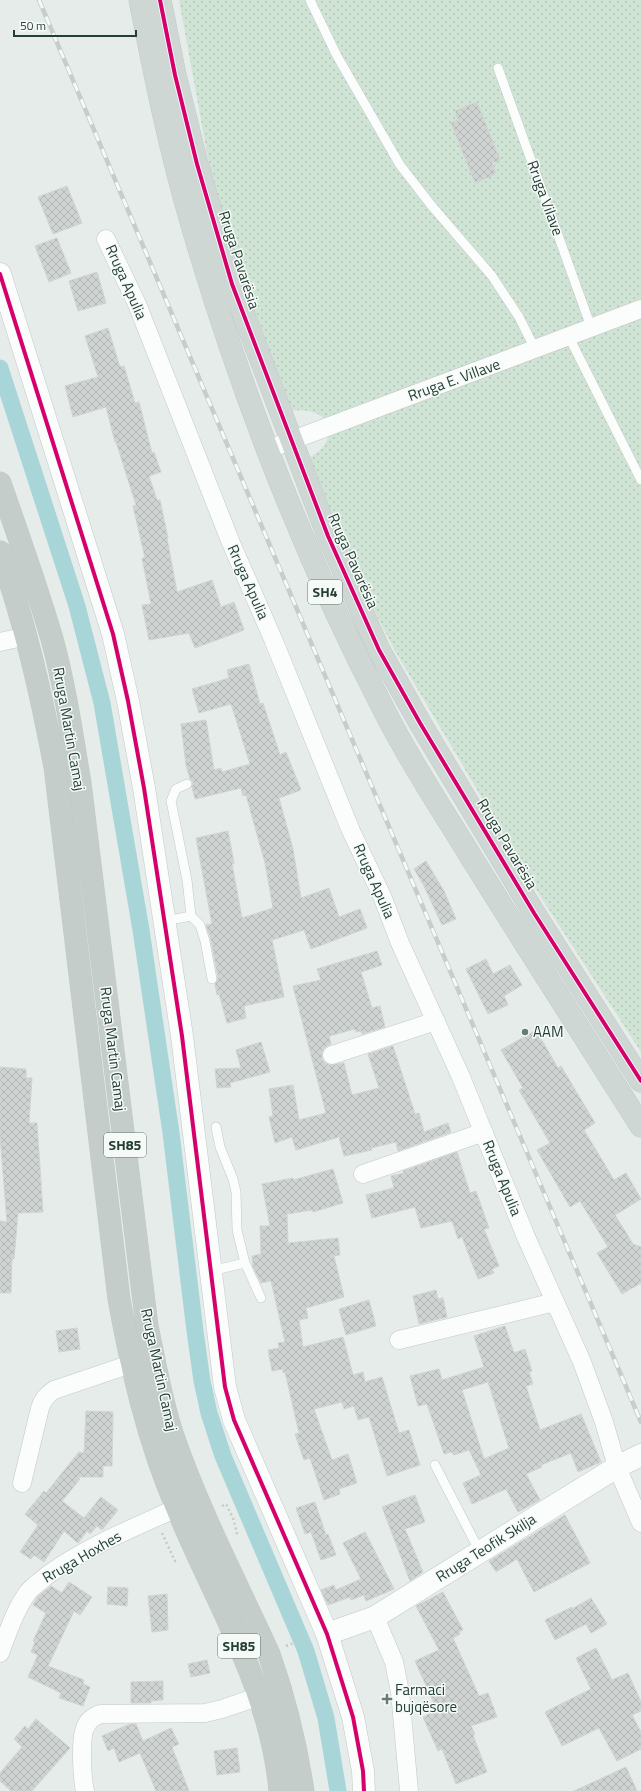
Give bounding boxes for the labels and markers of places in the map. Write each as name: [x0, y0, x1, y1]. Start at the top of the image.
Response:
place label: AAM: [533, 1020, 563, 1043]
marker: AAM: [520, 1027, 530, 1037]
place label: Farmaci bujqësore: [395, 1678, 457, 1718]
marker: Farmaci bujqësore: [382, 1694, 392, 1704]

